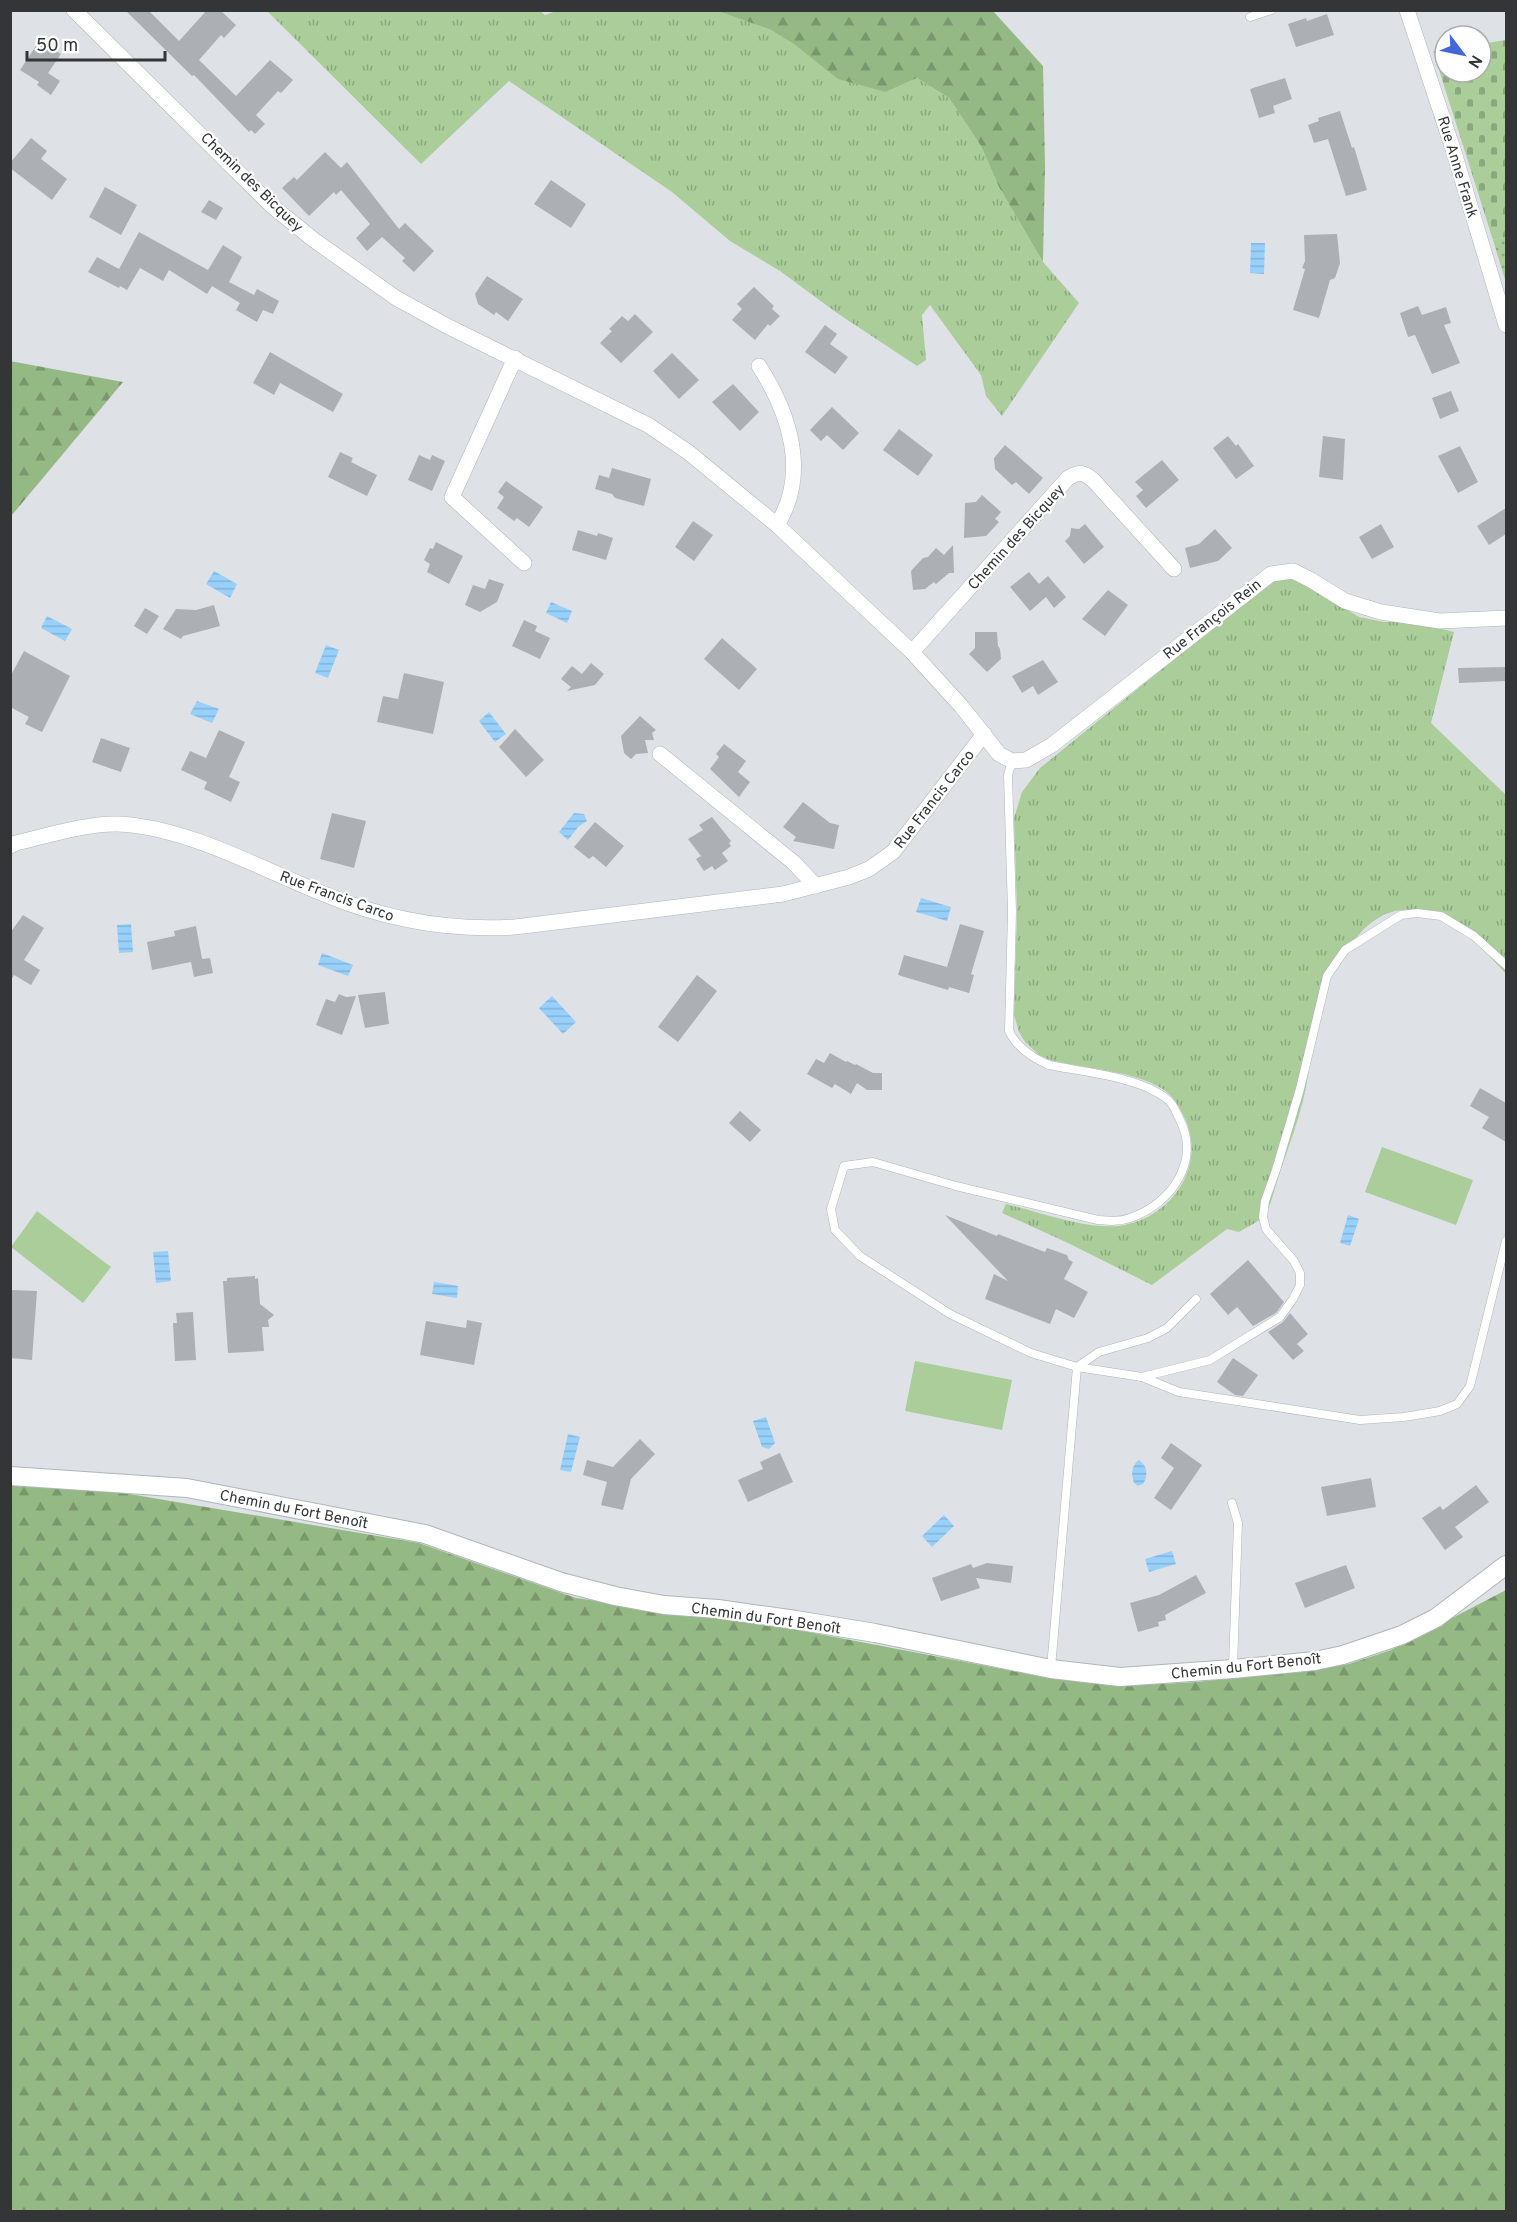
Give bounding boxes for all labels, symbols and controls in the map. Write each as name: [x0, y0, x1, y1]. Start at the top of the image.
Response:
scale bar: [27, 24, 165, 62]
north arrow: [1433, 24, 1493, 84]
text: 50 m: [36, 35, 78, 58]
text: N: [1462, 51, 1486, 71]
street label: Rue Anne Frank: [1432, 114, 1481, 221]
street label: Chemin des Bicquey: [196, 129, 306, 237]
street label: Chemin des Bicquey: [965, 481, 1070, 595]
street label: Rue François Rein: [1160, 576, 1266, 664]
street label: Rue Francis Carco: [891, 747, 980, 853]
street label: Rue Francis Carco: [277, 868, 396, 927]
street label: Chemin du Fort Benoît: [218, 1487, 370, 1534]
street label: Chemin du Fort Benoît: [690, 1600, 842, 1639]
street label: Chemin du Fort Benoît: [1170, 1650, 1322, 1685]

